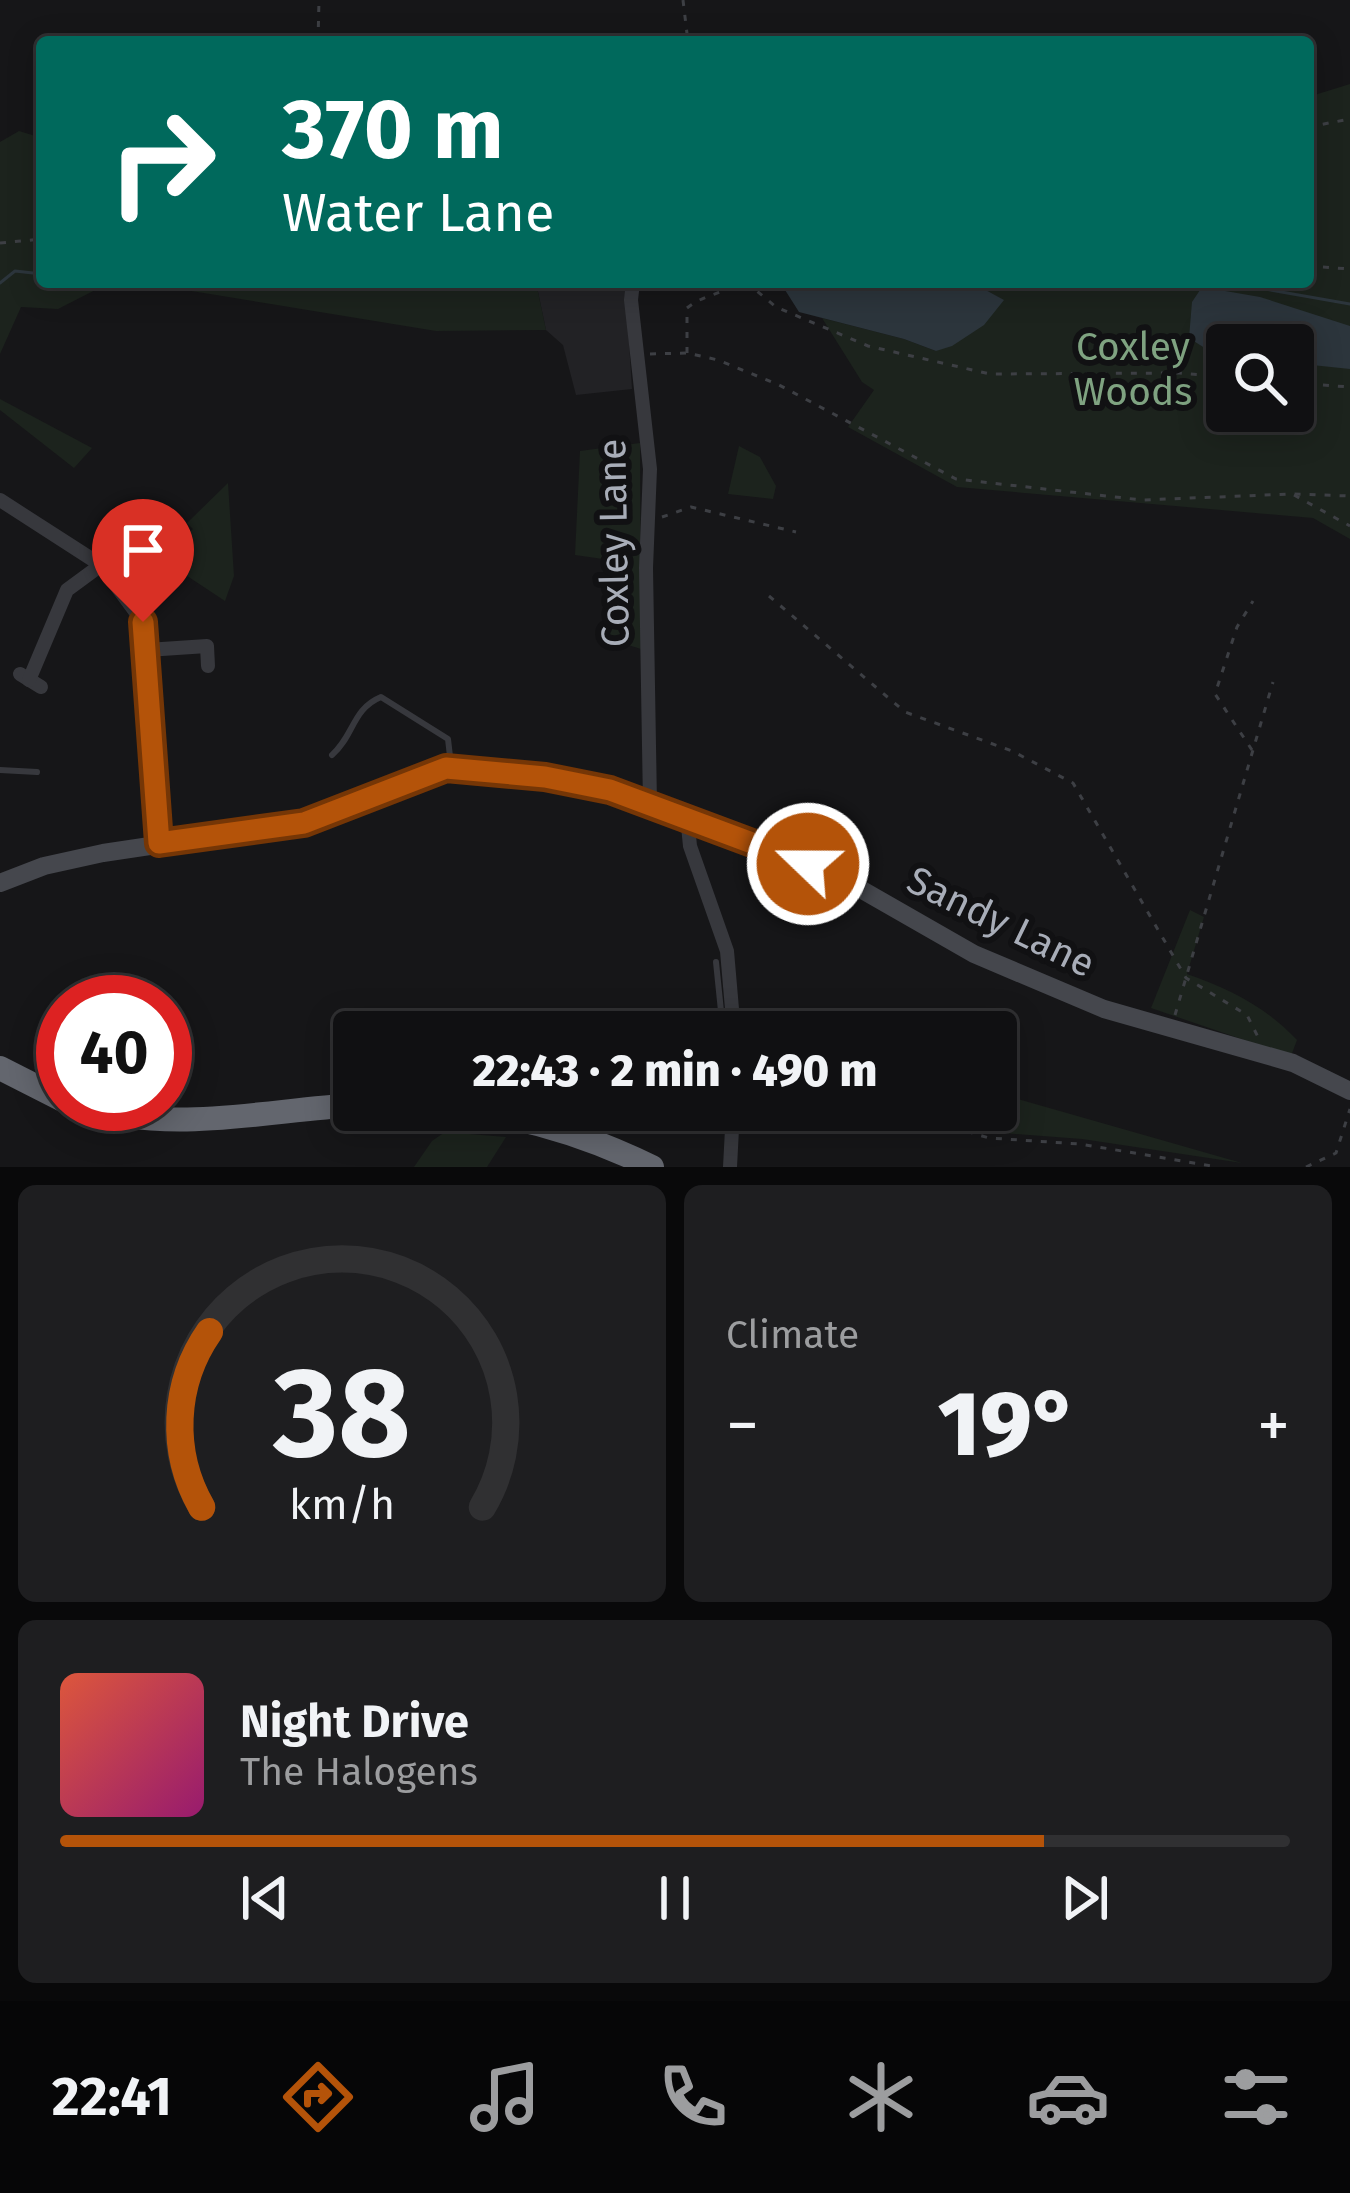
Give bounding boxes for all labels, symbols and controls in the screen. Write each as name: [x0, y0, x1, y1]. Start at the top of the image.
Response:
text: 370 m: [282, 79, 504, 180]
icon: right: [84, 84, 240, 240]
text: Water Lane: [282, 181, 554, 245]
park label: Coxley Woods: [1074, 324, 1192, 415]
map controls: [1206, 324, 1314, 432]
button: search: [1206, 324, 1314, 432]
street label: Coxley Lane: [589, 438, 639, 648]
pin: [92, 499, 194, 622]
icon: arrive: [110, 517, 176, 583]
position arrow: [745, 801, 871, 927]
street label: Sandy Lane: [900, 857, 1102, 987]
speed limit sign: 40: [36, 975, 192, 1131]
text: 22:43 · 2 min · 490 m: [473, 1044, 877, 1098]
text: Climate: [726, 1312, 859, 1358]
text: 38: [272, 1339, 411, 1489]
text: 19°: [938, 1371, 1078, 1479]
text: −: [726, 1386, 759, 1465]
text: +: [1257, 1386, 1290, 1465]
text: km/h: [289, 1478, 395, 1529]
text: Night Drive: [240, 1695, 469, 1749]
text: The Halogens: [240, 1749, 478, 1795]
icon: previous: [232, 1865, 298, 1931]
icon: pause: [642, 1865, 708, 1931]
icon: next: [1052, 1865, 1118, 1931]
icon: directions: [276, 2055, 360, 2139]
icon: music: [463, 2055, 547, 2139]
icon: phone: [651, 2055, 735, 2139]
icon: climate: [839, 2055, 923, 2139]
icon: car: [1026, 2055, 1110, 2139]
icon: filters: [1214, 2055, 1298, 2139]
text: 22:41: [52, 2065, 172, 2129]

